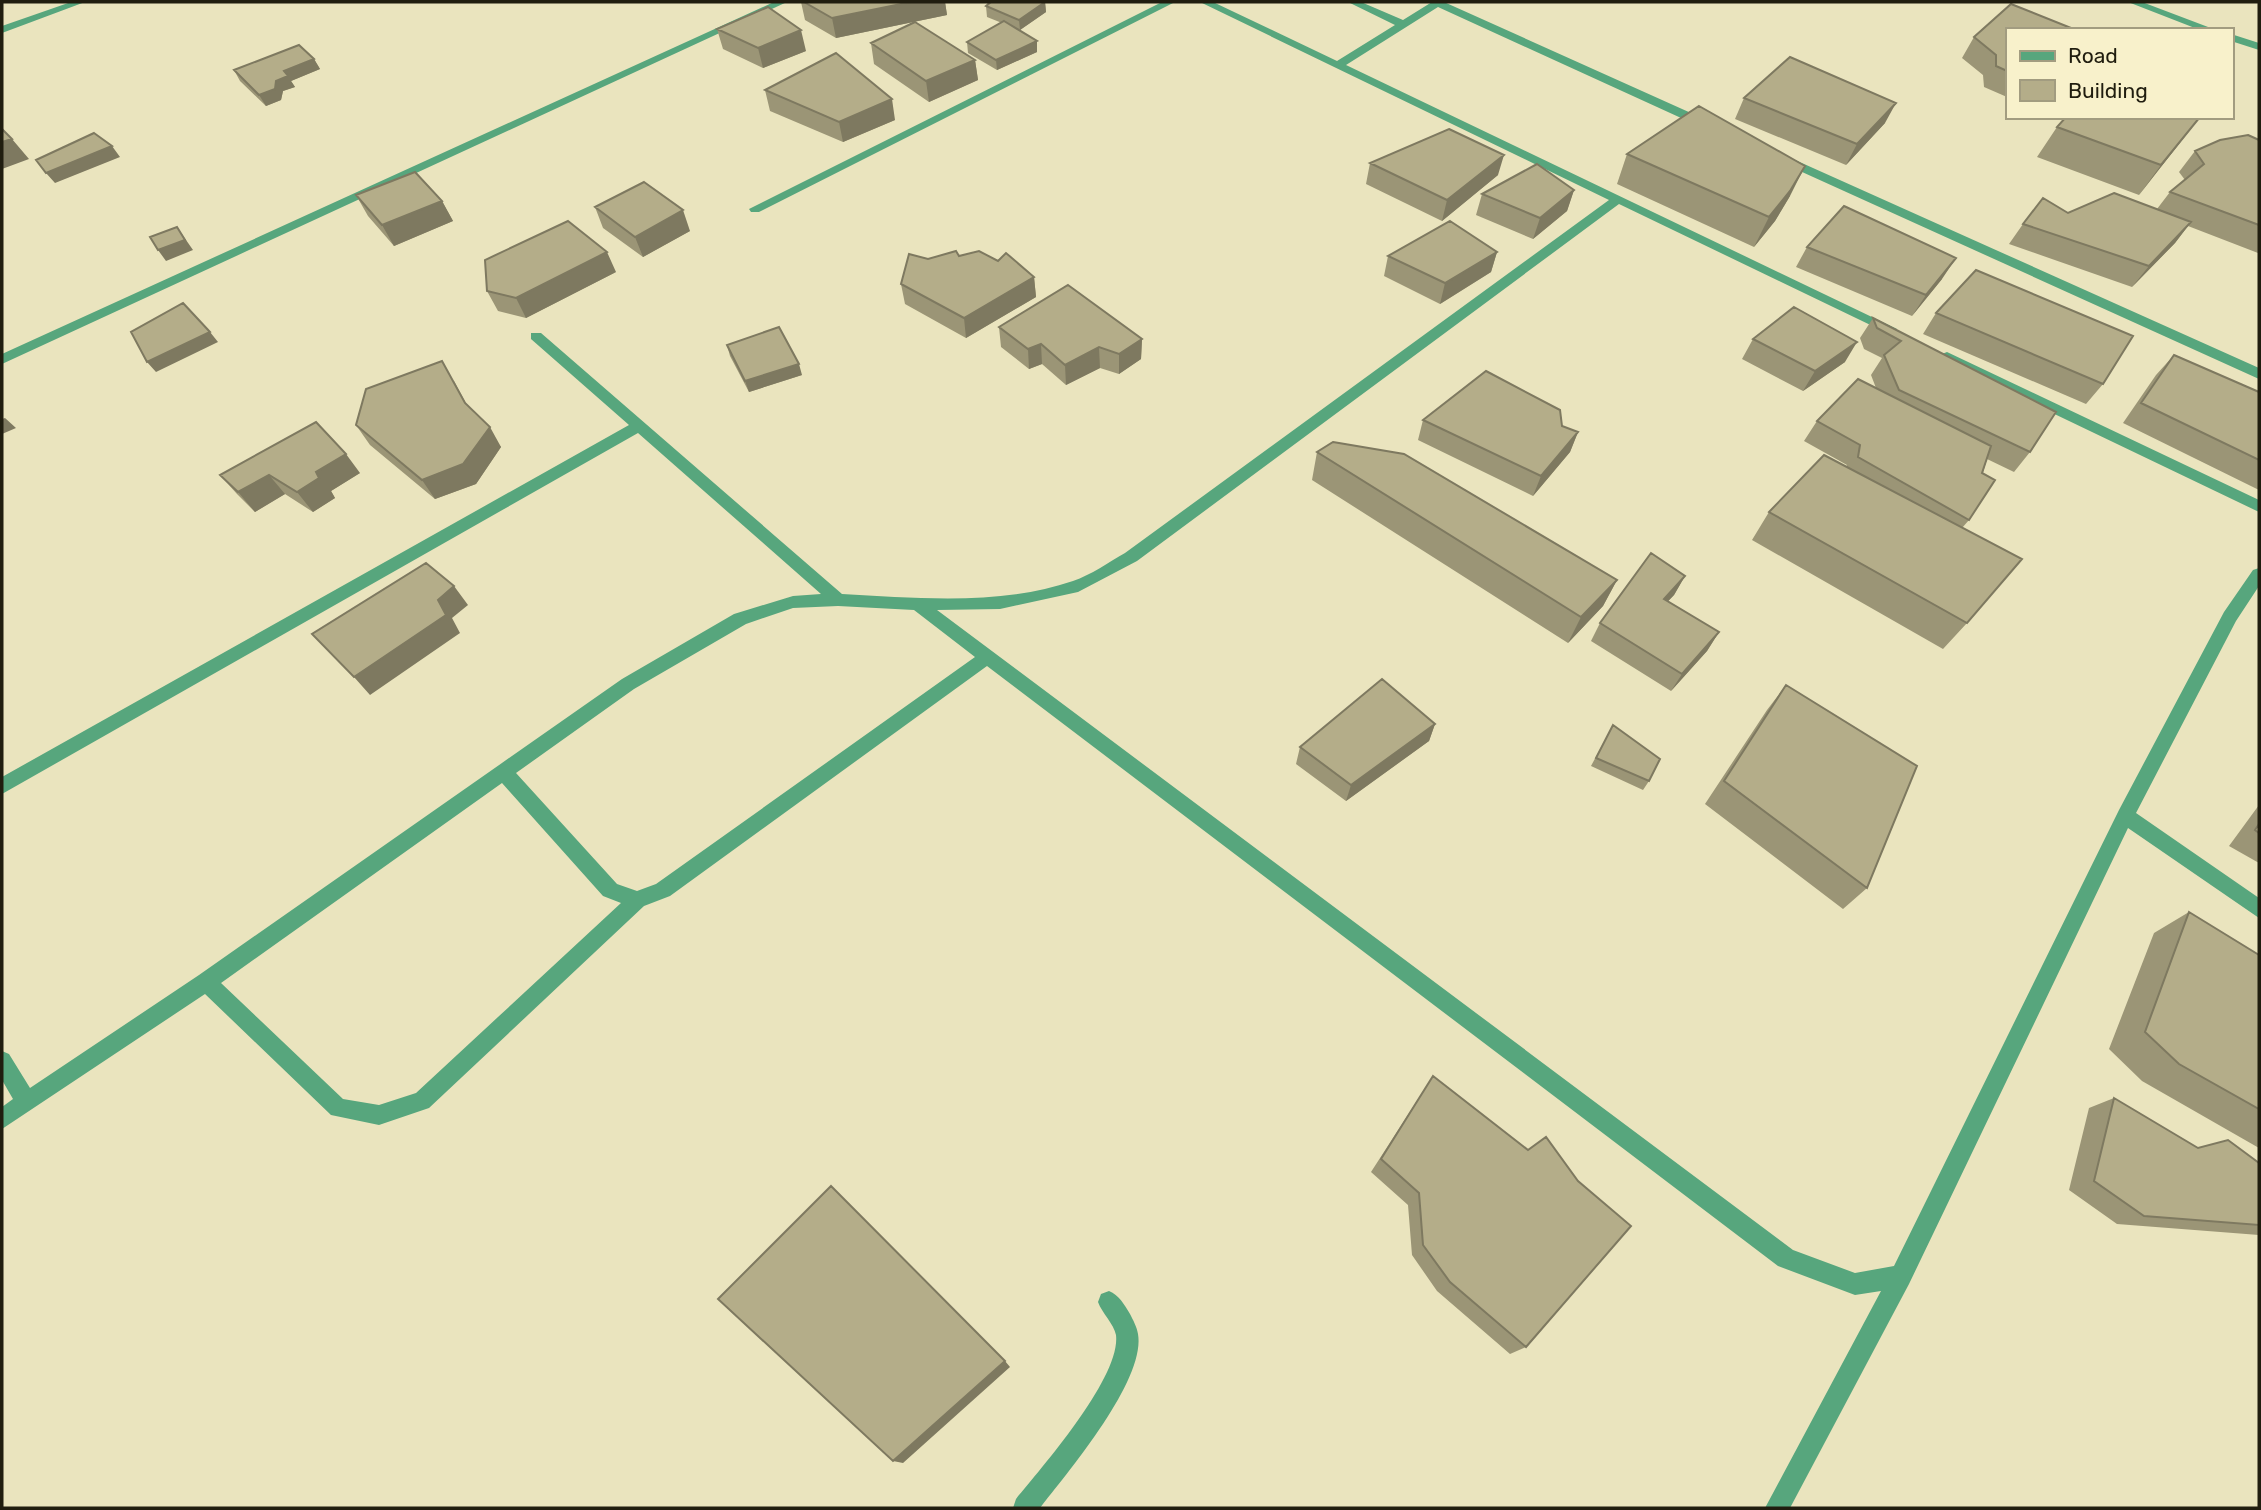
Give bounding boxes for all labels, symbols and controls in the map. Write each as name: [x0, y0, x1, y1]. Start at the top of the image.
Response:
legend: [2006, 28, 2233, 119]
text: Road: [2068, 43, 2118, 68]
text: Building: [2068, 78, 2148, 103]

